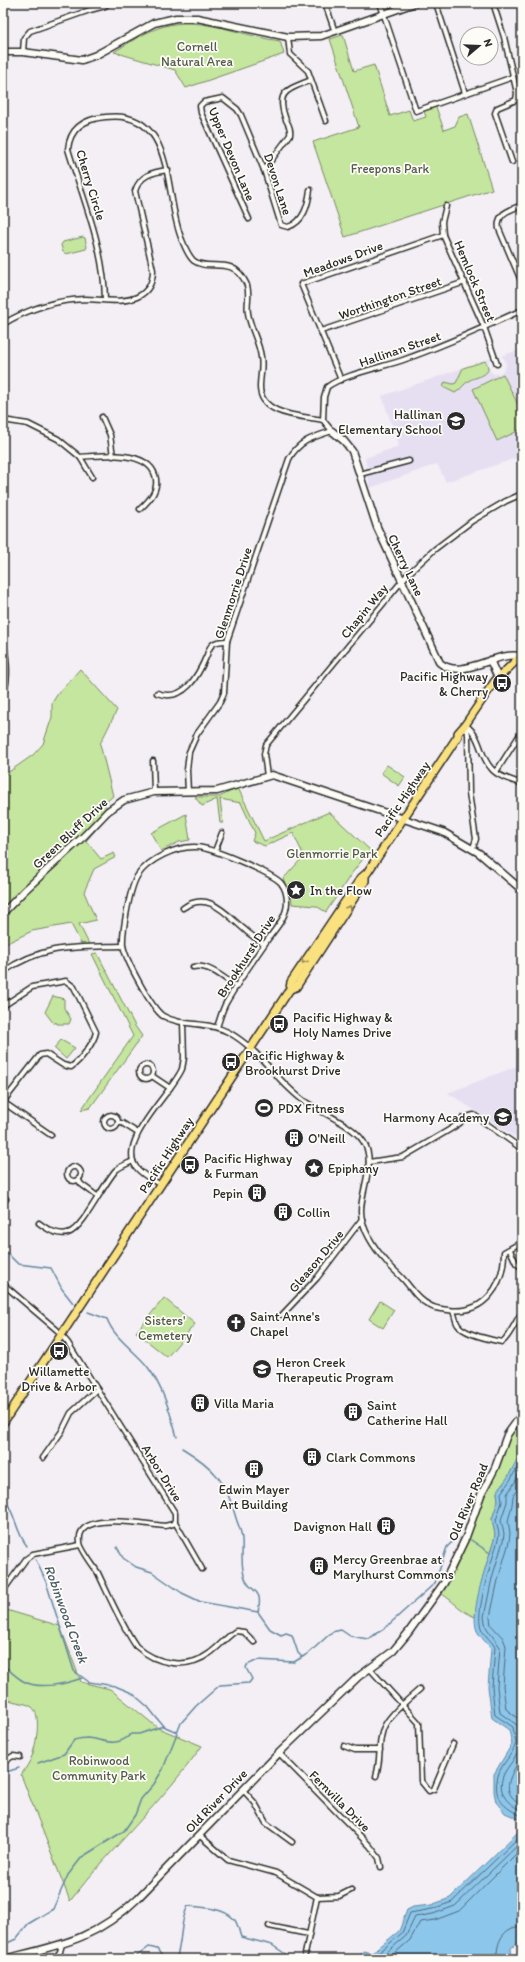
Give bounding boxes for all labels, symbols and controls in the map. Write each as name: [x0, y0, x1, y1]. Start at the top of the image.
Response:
north arrow: [459, 26, 499, 66]
text: N: [481, 37, 495, 49]
park label: Cornell Natural Area: [161, 39, 233, 69]
street label: Upper Devon Lane: [205, 105, 259, 203]
street label: Cherry Circle: [73, 148, 109, 222]
street label: Devon Lane: [261, 151, 295, 217]
park label: Freepons Park: [351, 161, 430, 176]
street label: Meadows Drive: [301, 238, 385, 280]
street label: Hemlock Street: [451, 238, 499, 324]
street label: Worthington Street: [337, 273, 444, 323]
street label: Hallinan Street: [357, 328, 443, 370]
place label: Hallinan Elementary School: [338, 407, 443, 437]
school or university icon: Hallinan Elementary School: [445, 410, 467, 432]
street label: Cherry Lane: [385, 532, 427, 598]
street label: Glenmorrie Drive: [211, 545, 255, 641]
street label: Chapin Way: [337, 581, 391, 641]
place label: Pacific Highway & Cherry: [400, 669, 488, 699]
bus stop icon: Pacific Highway & Cherry: [491, 672, 513, 694]
street label: Pacific Highway: [371, 758, 433, 840]
street label: Green Bluff Drive: [29, 794, 111, 872]
park label: Glenmorrie Park: [286, 846, 378, 861]
place icon: In the Flow: [285, 879, 307, 901]
place label: In the Flow: [310, 883, 372, 898]
one-way arrow: [344, 905, 352, 912]
street label: Brookhurst Drive: [214, 912, 278, 1000]
one-way arrow: [301, 957, 309, 964]
place label: Pacific Highway & Holy Names Drive: [293, 1010, 393, 1040]
bus stop icon: Pacific Highway & Holy Names Drive: [268, 1013, 290, 1035]
place label: Pacific Highway & Brookhurst Drive: [245, 1048, 345, 1078]
bus stop icon: Pacific Highway & Brookhurst Drive: [220, 1051, 242, 1073]
sports icon: PDX Fitness: [253, 1097, 275, 1119]
place label: PDX Fitness: [278, 1101, 345, 1116]
school or university icon: Harmony Academy: [492, 1106, 514, 1128]
place label: Harmony Academy: [383, 1110, 489, 1125]
street label: Pacific Highway: [136, 1114, 196, 1196]
building icon: O'Neill: [283, 1127, 305, 1149]
place label: O'Neill: [308, 1131, 346, 1146]
place label: Pacific Highway & Furman: [204, 1151, 292, 1181]
bus stop icon: Pacific Highway & Furman: [179, 1154, 201, 1176]
place icon: Epiphany: [303, 1157, 325, 1179]
place label: Epiphany: [328, 1161, 378, 1176]
building icon: Pepin: [246, 1182, 268, 1204]
place label: Pepin: [213, 1186, 243, 1201]
building icon: Collin: [272, 1201, 294, 1223]
place label: Collin: [297, 1205, 331, 1220]
street label: Gleason Drive: [285, 1227, 347, 1295]
place label: Saint Anne's Chapel: [250, 1309, 320, 1339]
church icon: Saint Anne's Chapel: [225, 1312, 247, 1334]
park label: Sisters' Cemetery: [138, 1313, 192, 1343]
bus stop icon: Willamette Drive & Arbor: [48, 1340, 70, 1362]
place label: Heron Creek Therapeutic Program: [276, 1355, 394, 1385]
school or university icon: Heron Creek Therapeutic Program: [251, 1358, 273, 1380]
place label: Willamette Drive & Arbor: [21, 1364, 97, 1394]
building icon: Villa Maria: [189, 1392, 211, 1414]
place label: Villa Maria: [214, 1396, 274, 1411]
place label: Saint Catherine Hall: [367, 1398, 448, 1428]
building icon: Saint Catherine Hall: [342, 1401, 364, 1423]
street label: Arbor Drive: [139, 1442, 185, 1504]
building icon: Clark Commons: [301, 1446, 323, 1468]
place label: Clark Commons: [326, 1450, 416, 1465]
building icon: Edwin Mayer Art Building: [243, 1458, 265, 1480]
street label: Old River Road: [445, 1461, 491, 1543]
place label: Edwin Mayer Art Building: [219, 1482, 289, 1512]
building icon: Davignon Hall: [375, 1515, 397, 1537]
place label: Davignon Hall: [293, 1519, 372, 1534]
place label: Mercy Greenbrae at Marylhurst Commons: [333, 1552, 454, 1582]
building icon: Mercy Greenbrae at Marylhurst Commons: [308, 1555, 330, 1577]
water label: Robinwood Creek: [40, 1562, 92, 1666]
park label: Robinwood Community Park: [52, 1753, 146, 1783]
street label: Old River Drive: [182, 1766, 250, 1836]
street label: Fernvilla Drive: [306, 1767, 374, 1835]

